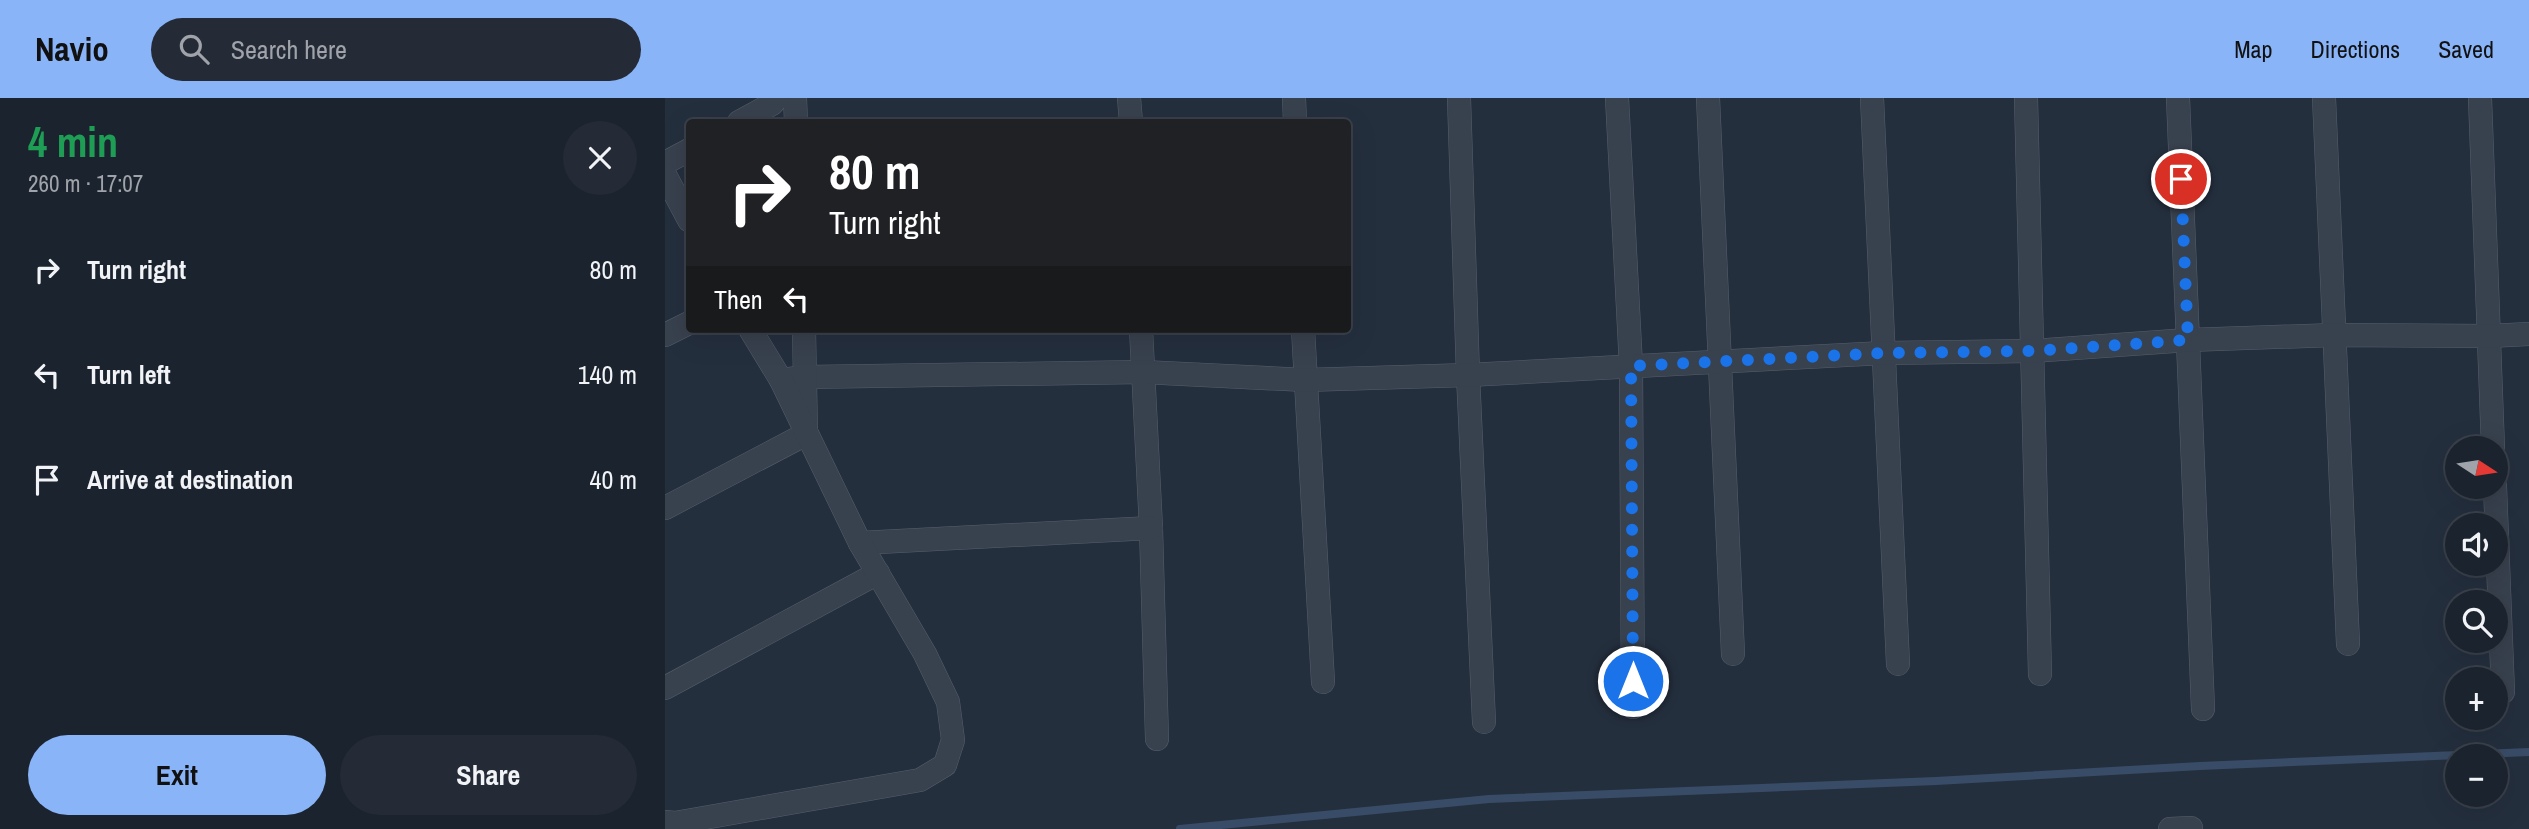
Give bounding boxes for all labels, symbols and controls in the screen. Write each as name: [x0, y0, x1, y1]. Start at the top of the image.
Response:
search box: [151, 18, 641, 81]
text: Navio: [35, 27, 109, 71]
icon: search: [175, 30, 213, 68]
text: Search here: [231, 32, 347, 67]
text: Map: [2234, 33, 2272, 65]
text: Directions: [2310, 33, 2400, 65]
text: Saved: [2438, 33, 2494, 65]
text: 4 min: [28, 114, 118, 170]
button: close: [563, 121, 637, 195]
text: 80 m: [829, 138, 921, 204]
icon: right: [714, 147, 805, 238]
pin: [2151, 149, 2211, 209]
icon: arrive: [2162, 160, 2200, 198]
text: 260 m · 17:07: [28, 168, 143, 199]
text: Turn right: [829, 201, 941, 244]
icon: right: [28, 251, 66, 289]
text: Turn right: [87, 252, 186, 287]
text: 80 m: [590, 252, 637, 287]
icon: left: [777, 280, 815, 318]
text: Then: [714, 282, 763, 317]
icon: left: [28, 356, 66, 394]
text: Turn left: [87, 357, 171, 392]
text: 140 m: [578, 357, 637, 392]
north arrow: [2445, 436, 2508, 499]
map controls: [2445, 436, 2508, 807]
icon: arrive: [28, 461, 66, 499]
text: Arrive at destination: [87, 462, 293, 497]
text: 40 m: [590, 462, 637, 497]
button: sound: [2445, 513, 2508, 576]
button: search: [2445, 590, 2508, 653]
position arrow: [1596, 644, 1670, 718]
button: +: [2445, 667, 2508, 730]
button: Exit: [28, 735, 326, 815]
button: Share: [340, 735, 637, 815]
button: −: [2445, 744, 2508, 807]

